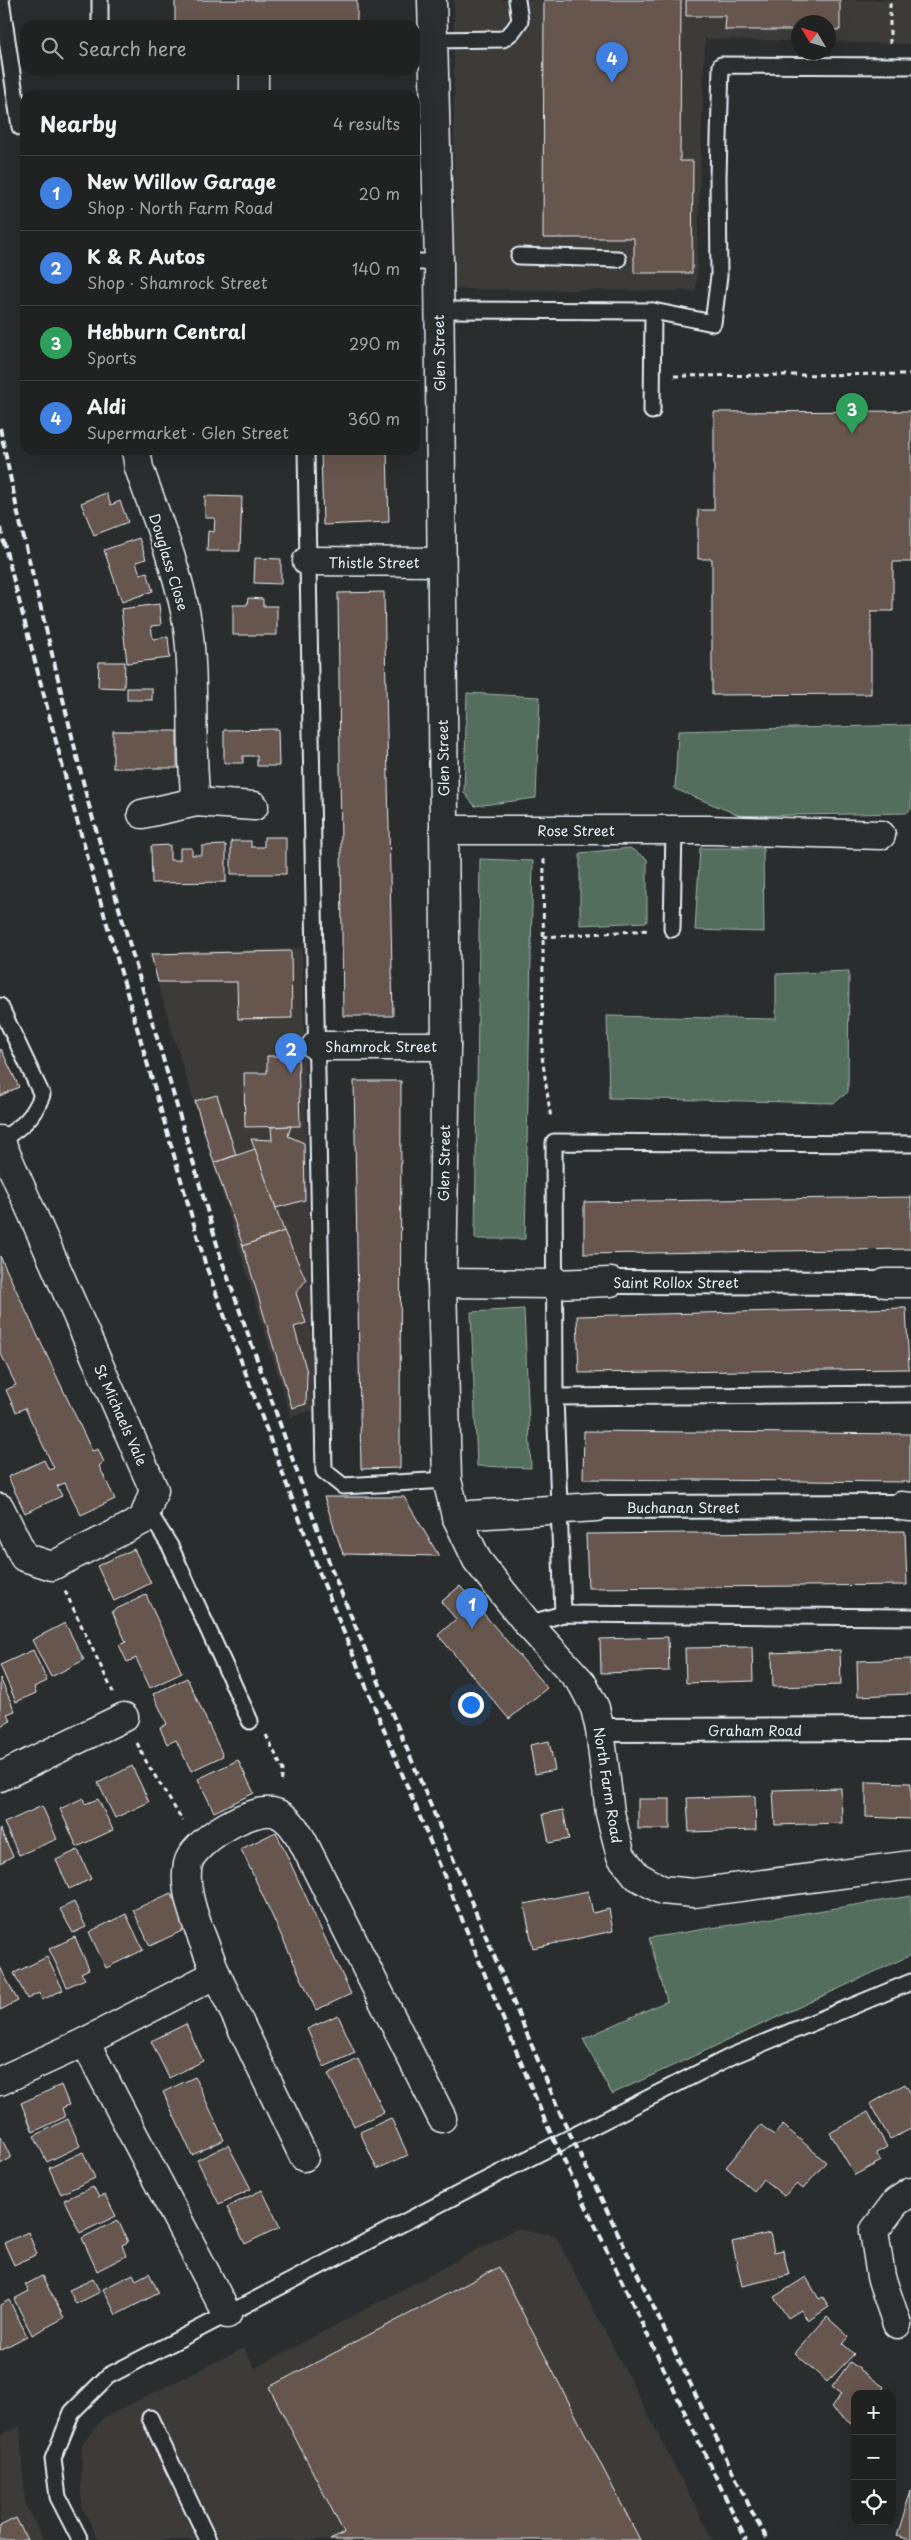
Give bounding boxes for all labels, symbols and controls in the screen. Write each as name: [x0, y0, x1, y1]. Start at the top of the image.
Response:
north arrow: [791, 15, 836, 60]
search box: [20, 20, 420, 75]
icon: search: [38, 34, 66, 62]
text: Search here: [78, 34, 187, 62]
pin: 4: [596, 42, 628, 83]
text: Nearby: [40, 107, 117, 139]
text: 4 results: [333, 111, 400, 135]
text: New Willow Garage: [87, 167, 276, 195]
text: 1: [52, 181, 60, 205]
text: 20 m: [359, 181, 400, 205]
text: Shop · North Farm Road: [87, 195, 273, 219]
text: K & R Autos: [87, 242, 205, 270]
text: 2: [50, 256, 62, 280]
text: 140 m: [352, 256, 400, 280]
text: Shop · Shamrock Street: [87, 270, 267, 294]
street label: Glen Street: [428, 314, 450, 392]
text: Hebburn Central: [87, 317, 246, 345]
text: 3: [51, 331, 61, 355]
text: 290 m: [349, 331, 400, 355]
text: Sports: [87, 345, 136, 369]
text: Aldi: [87, 392, 126, 420]
pin: 3: [836, 393, 868, 434]
text: 4: [51, 406, 61, 430]
text: 360 m: [348, 406, 400, 430]
text: Supermarket · Glen Street: [87, 420, 289, 444]
street label: Douglass Close: [144, 511, 194, 613]
street label: Thistle Street: [329, 552, 420, 573]
street label: Glen Street: [432, 719, 454, 797]
street label: Rose Street: [537, 820, 615, 841]
pin: 2: [275, 1033, 307, 1074]
street label: Shamrock Street: [325, 1036, 437, 1057]
street label: Glen Street: [433, 1124, 455, 1202]
street label: Saint Rollox Street: [613, 1272, 739, 1293]
street label: St Michaels Vale: [89, 1361, 153, 1469]
street label: Buchanan Street: [626, 1497, 740, 1518]
pin: 1: [456, 1588, 488, 1629]
your location: [458, 1692, 484, 1718]
street label: Graham Road: [708, 1720, 802, 1741]
street label: North Farm Road: [588, 1725, 628, 1845]
map controls: [851, 2390, 896, 2525]
button: +: [851, 2390, 896, 2435]
button: −: [851, 2435, 896, 2480]
button: locate: [851, 2480, 896, 2525]

